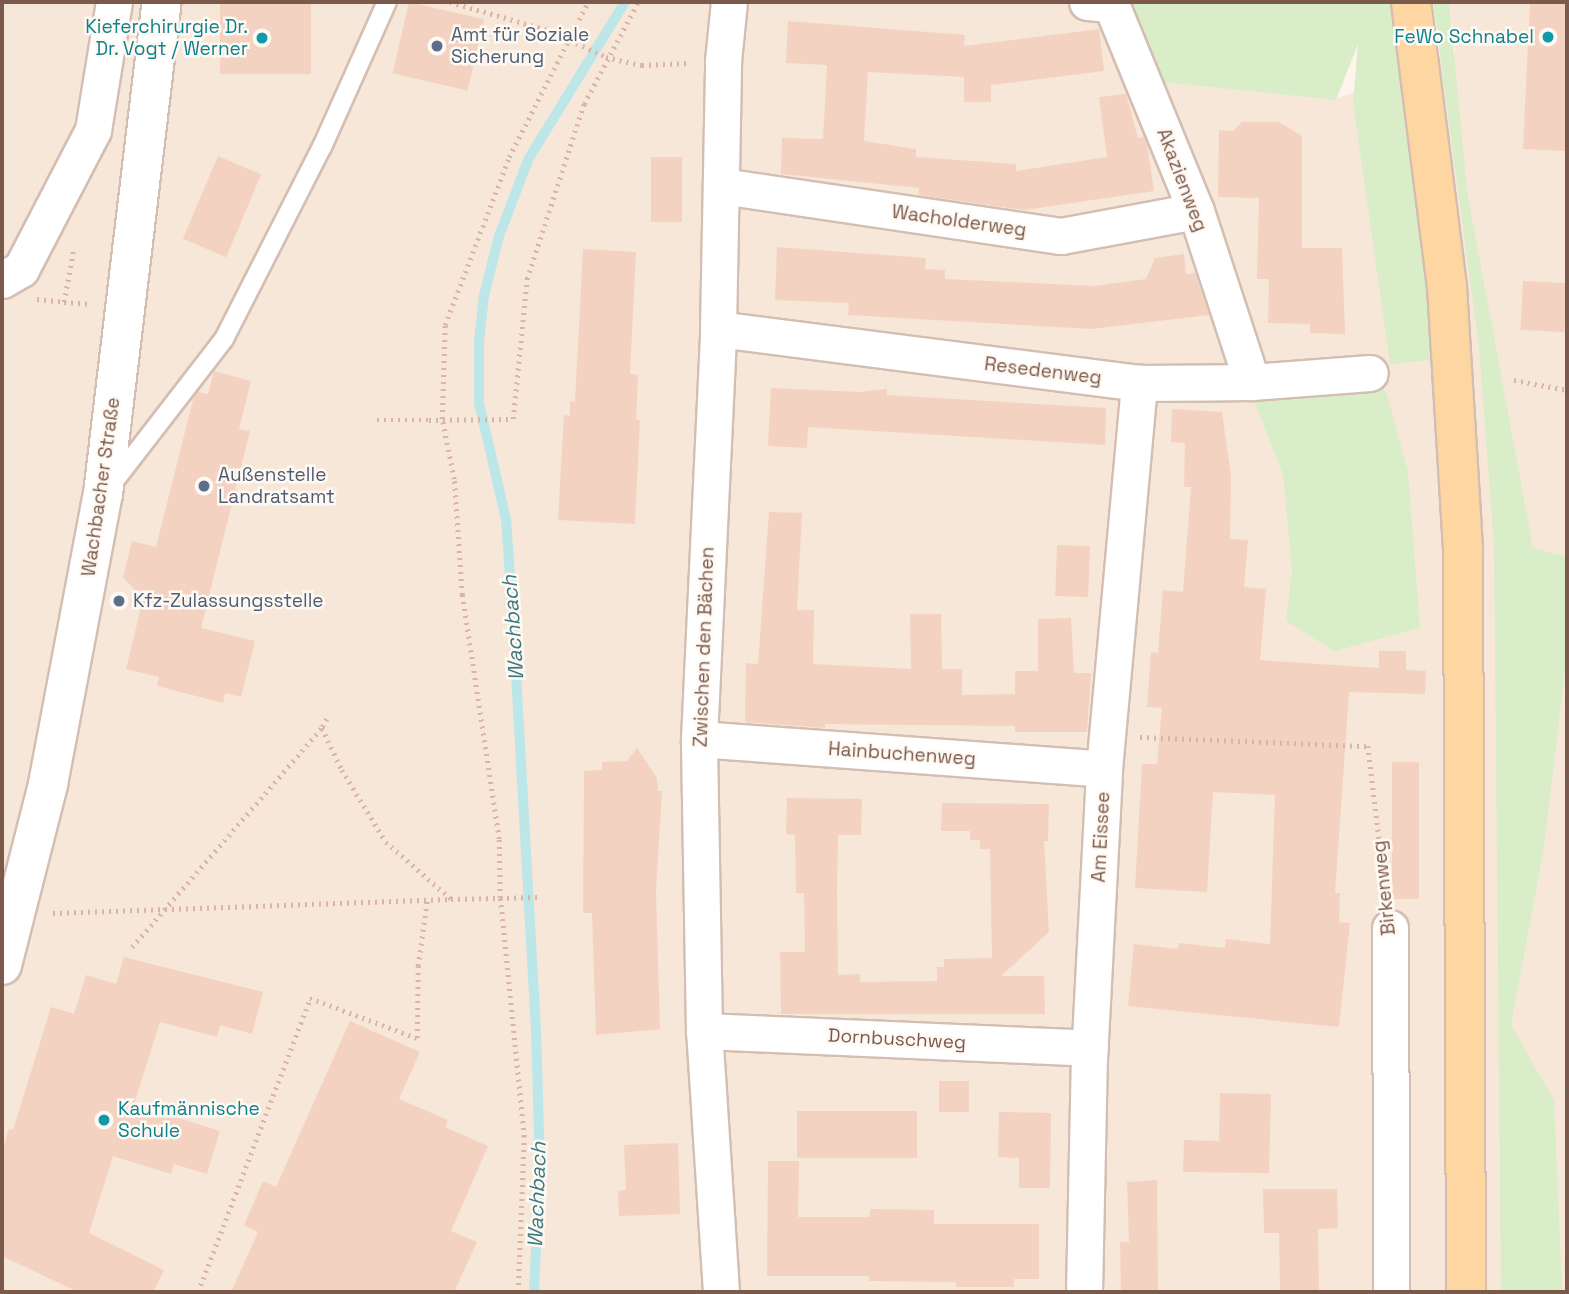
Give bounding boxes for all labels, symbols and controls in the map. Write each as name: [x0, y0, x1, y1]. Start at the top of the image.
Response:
place label: Kieferchirurgie Dr. Dr. Vogt / Werner: [85, 16, 248, 60]
place label: Amt für Soziale Sicherung: [451, 24, 589, 68]
place label: FeWo Schnabel: [1394, 26, 1534, 48]
marker: FeWo Schnabel: [1540, 29, 1556, 45]
marker: Kieferchirurgie Dr. Dr. Vogt / Werner: [254, 30, 270, 46]
marker: Amt für Soziale Sicherung: [429, 38, 445, 54]
street label: Akazienweg: [1152, 125, 1212, 235]
street label: Wacholderweg: [890, 200, 1028, 242]
street label: Resedenweg: [983, 352, 1103, 390]
street label: Wachbacher Straße: [77, 396, 125, 578]
place label: Außenstelle Landratsamt: [218, 464, 335, 508]
marker: Außenstelle Landratsamt: [196, 478, 212, 494]
street label: Zwischen den Bächen: [689, 546, 719, 748]
water label: Wachbach: [497, 574, 529, 682]
place label: Kfz-Zulassungsstelle: [133, 590, 324, 612]
marker: Kfz-Zulassungsstelle: [111, 593, 127, 609]
street label: Hainbuchenweg: [827, 737, 977, 771]
street label: Am Eissee: [1087, 791, 1115, 883]
street label: Birkenweg: [1368, 839, 1400, 937]
street label: Dornbuschweg: [827, 1024, 967, 1054]
place label: Kaufmännische Schule: [118, 1098, 260, 1142]
marker: Kaufmännische Schule: [96, 1112, 112, 1128]
water label: Wachbach: [523, 1142, 551, 1248]

